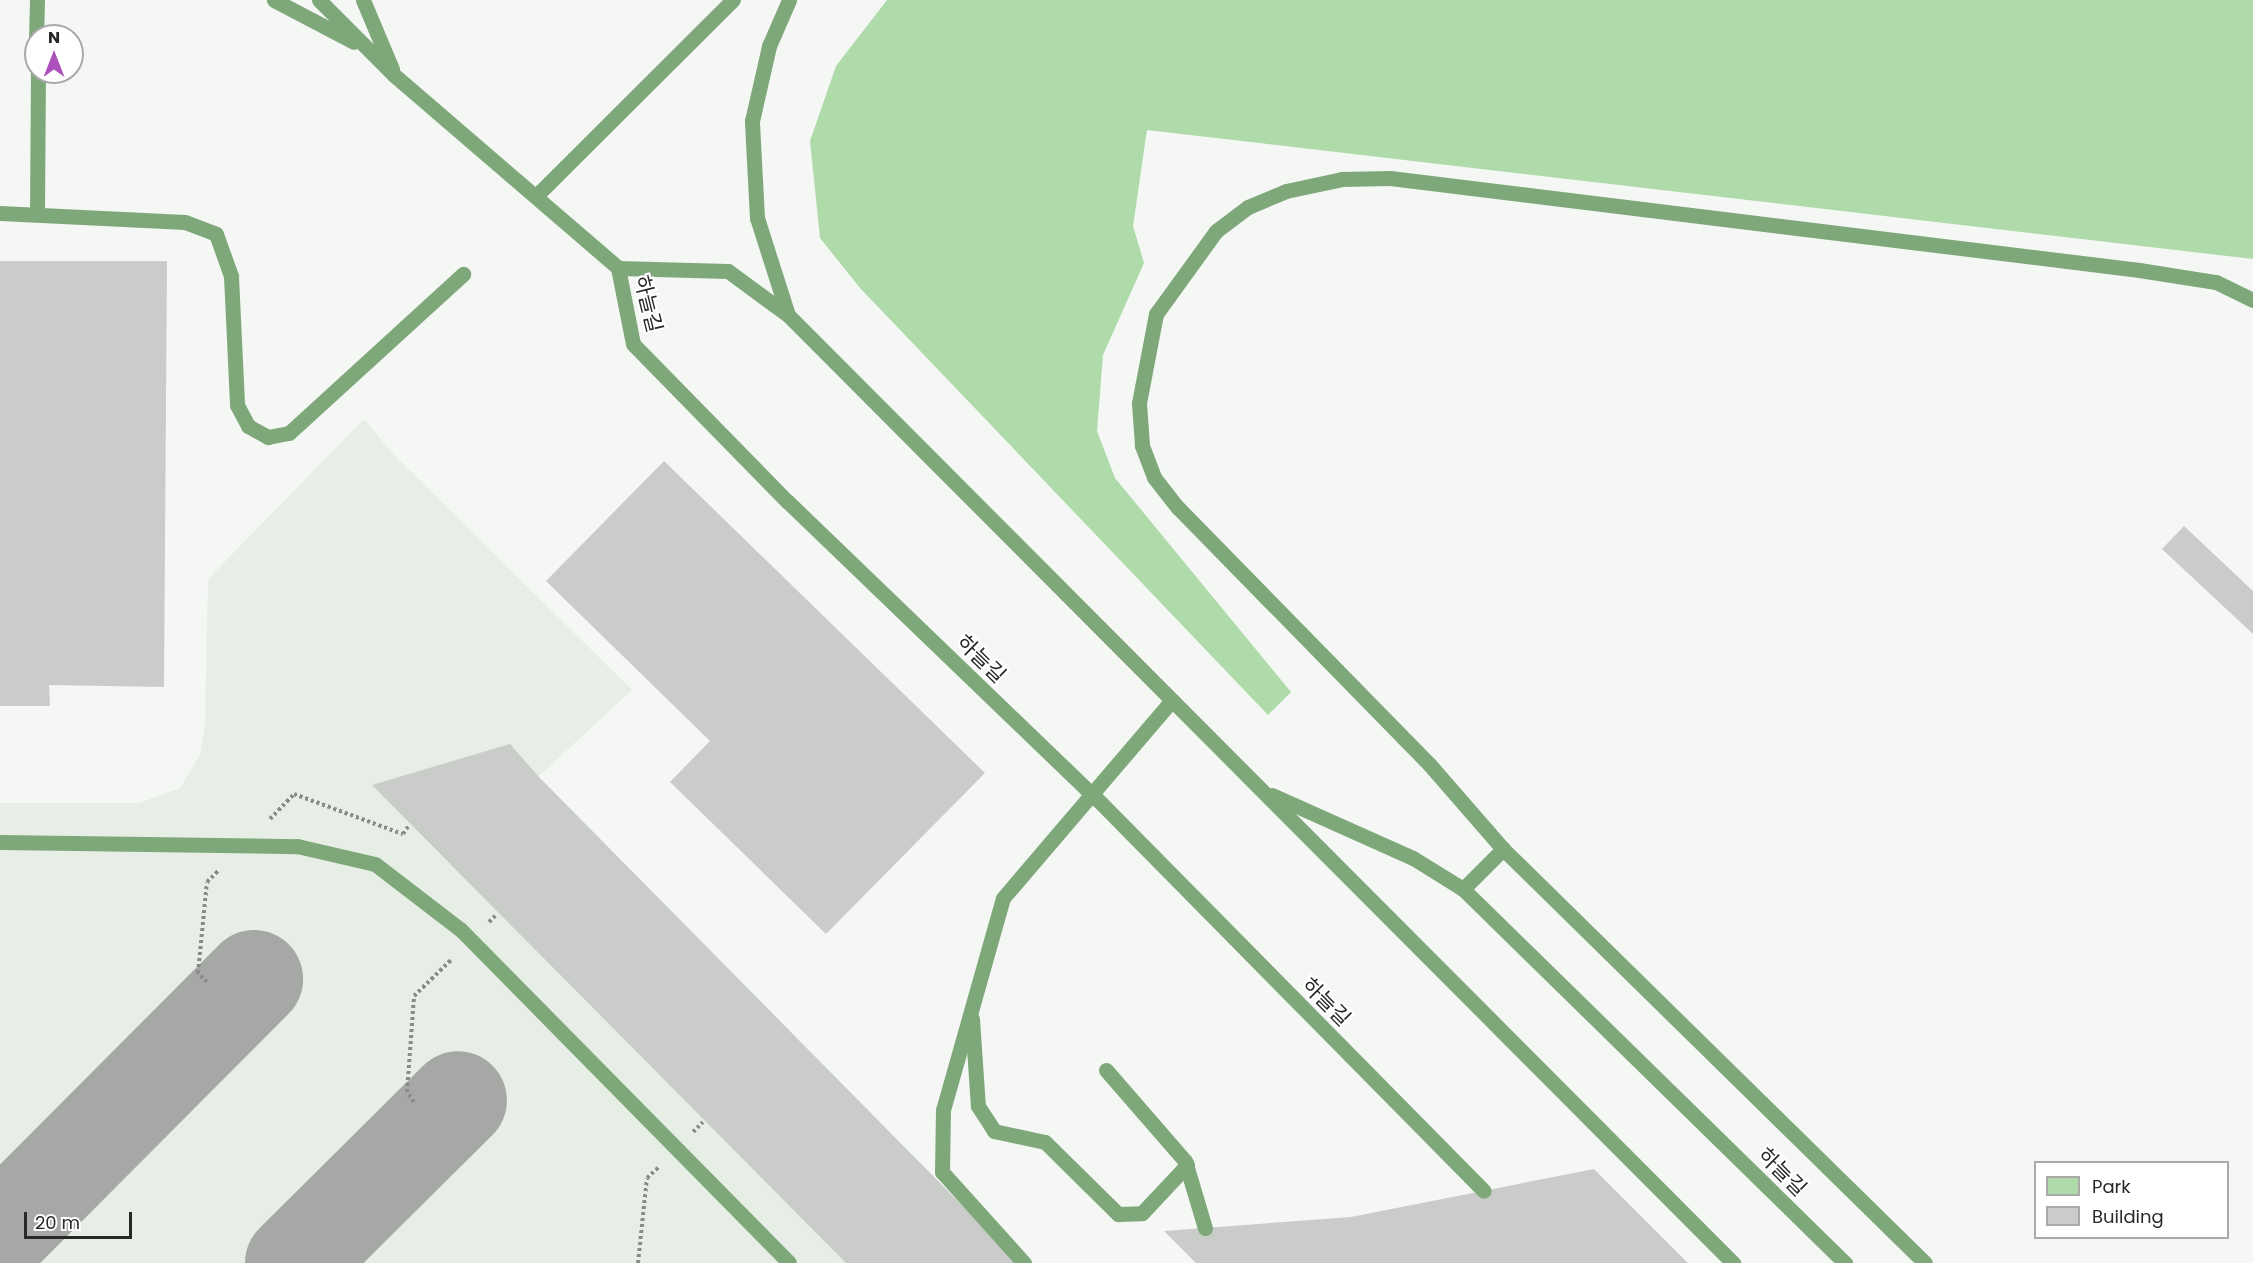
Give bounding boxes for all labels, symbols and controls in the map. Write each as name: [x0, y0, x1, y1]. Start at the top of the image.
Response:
north arrow: [24, 24, 84, 84]
text: N: [48, 26, 60, 49]
street label: 하늘길: [629, 273, 667, 335]
street label: 하늘길: [951, 630, 1011, 688]
street label: 하늘길: [1297, 973, 1355, 1031]
street label: 하늘길: [1753, 1143, 1811, 1201]
legend: [2034, 1161, 2229, 1239]
text: Park: [2092, 1174, 2131, 1199]
scale bar: [27, 1200, 135, 1238]
text: Building: [2092, 1204, 2164, 1229]
text: 20 m: [35, 1210, 80, 1235]

